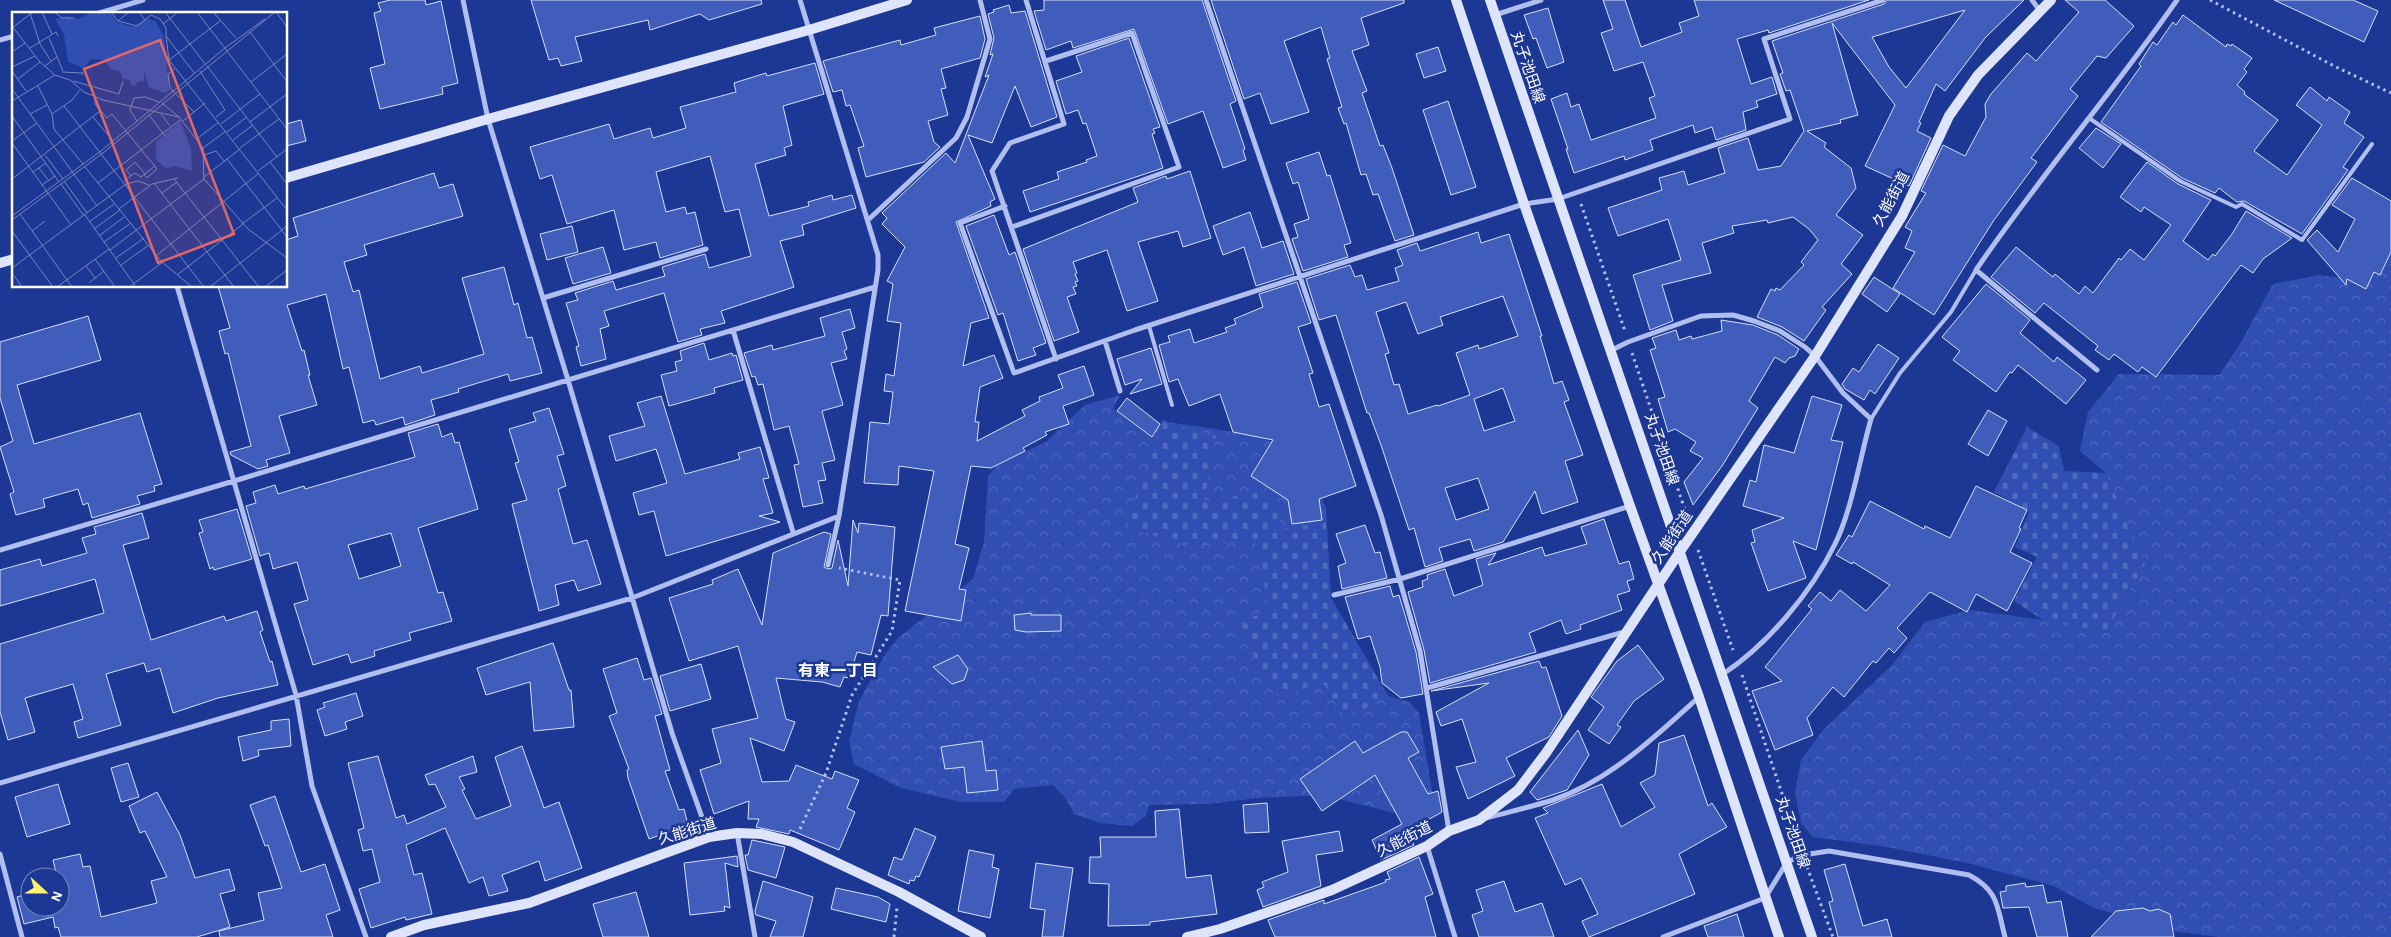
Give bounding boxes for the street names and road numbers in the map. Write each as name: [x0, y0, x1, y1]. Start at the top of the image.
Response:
street label: 丸子池田線: [1508, 29, 1548, 105]
street label: 久能街道: [1869, 168, 1912, 229]
street label: 丸子池田線: [1642, 411, 1682, 487]
street label: 久能街道: [1648, 507, 1695, 566]
street label: 丸子池田線: [1773, 794, 1813, 870]
street label: 久能街道: [656, 814, 718, 847]
street label: 久能街道: [1373, 817, 1434, 860]

